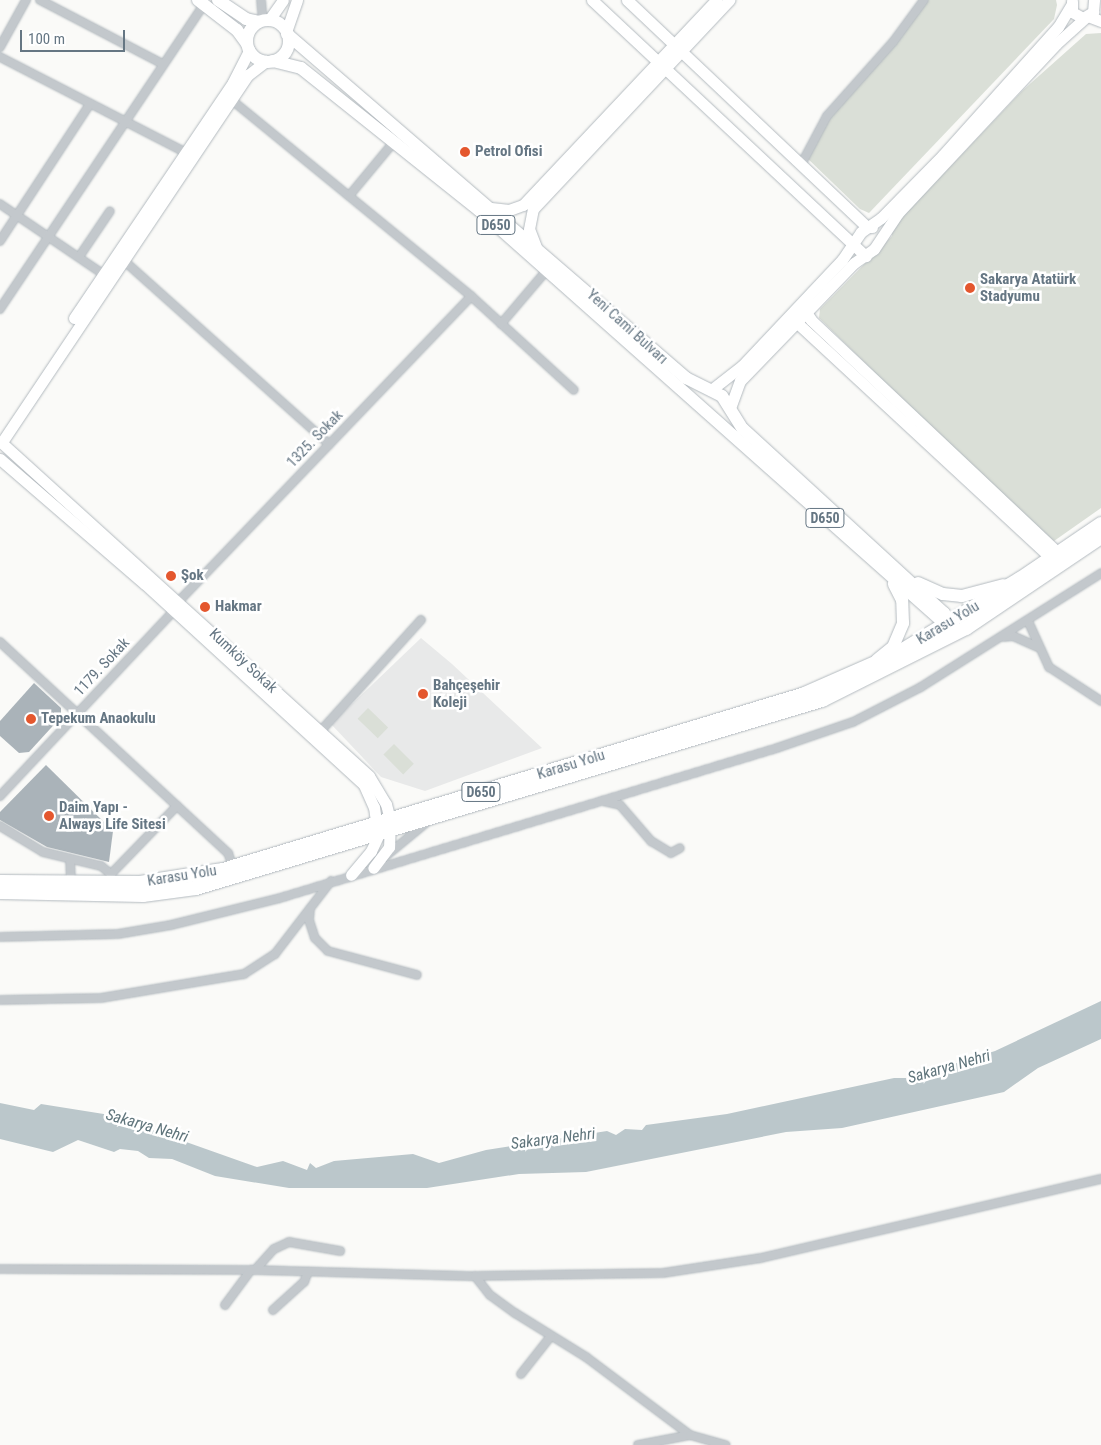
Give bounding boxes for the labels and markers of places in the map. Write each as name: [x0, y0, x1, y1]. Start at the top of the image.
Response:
place label: Petrol Ofisi: [475, 143, 542, 161]
marker: Petrol Ofisi: [459, 146, 471, 158]
place label: Sakarya Atatürk Stadyumu: [980, 270, 1076, 305]
marker: Sakarya Atatürk Stadyumu: [964, 282, 976, 294]
place label: Şok: [181, 567, 204, 585]
marker: Şok: [165, 570, 177, 582]
place label: Hakmar: [215, 598, 262, 616]
marker: Hakmar: [199, 601, 211, 613]
place label: Bahçeşehir Koleji: [433, 676, 500, 711]
marker: Bahçeşehir Koleji: [417, 688, 429, 700]
place label: Tepekum Anaokulu: [41, 710, 156, 728]
marker: Tepekum Anaokulu: [25, 713, 37, 725]
place label: Daim Yapı - Always Life Sitesi: [59, 798, 166, 833]
marker: Daim Yapı - Always Life Sitesi: [43, 810, 55, 822]

